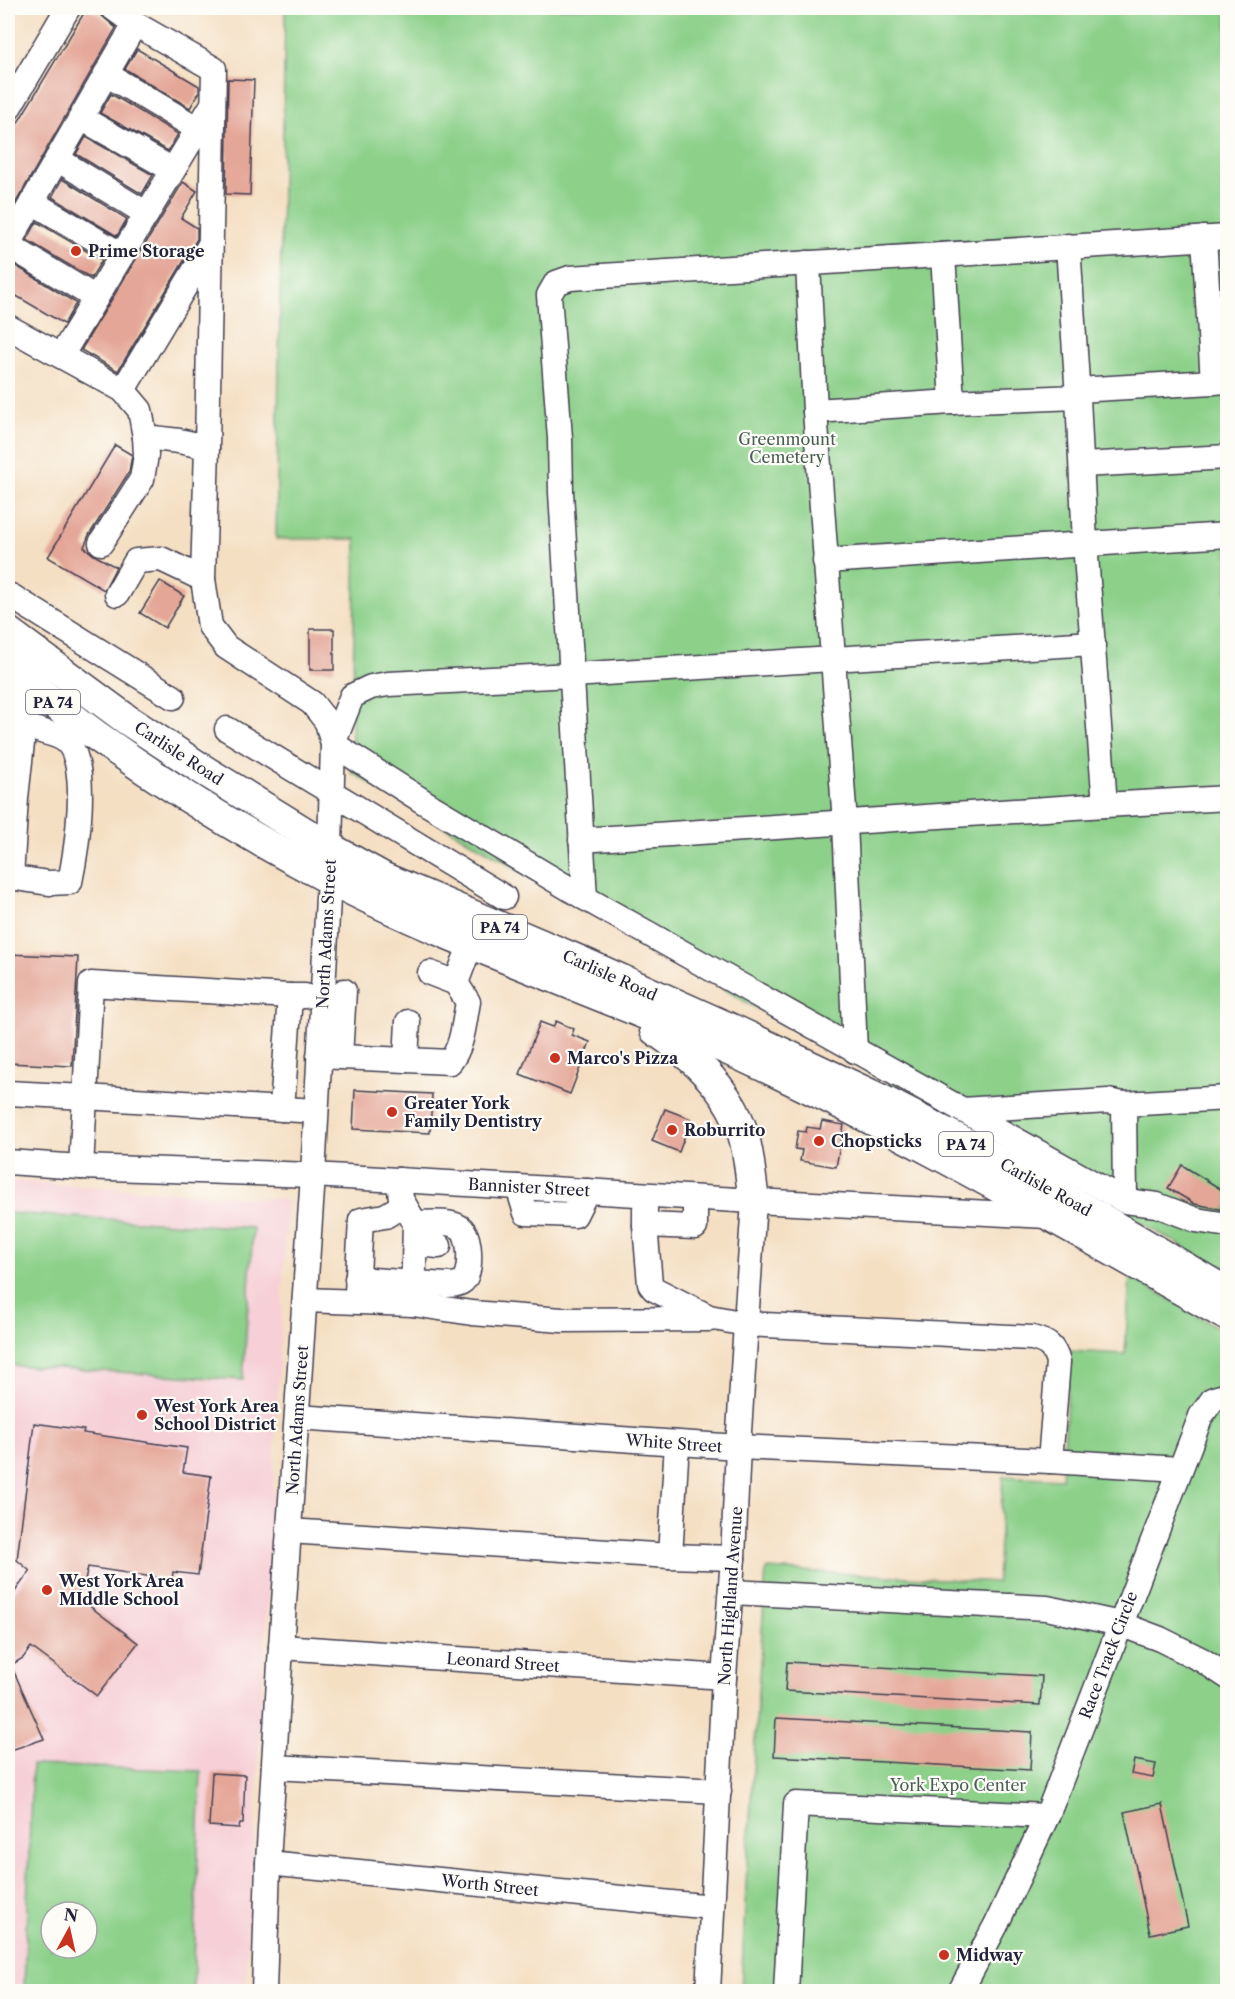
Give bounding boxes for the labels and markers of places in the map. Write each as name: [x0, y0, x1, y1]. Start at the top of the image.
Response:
place label: Prime Storage: [88, 241, 205, 261]
marker: Prime Storage: [69, 244, 83, 258]
place label: Marco's Pizza: [567, 1048, 679, 1068]
marker: Marco's Pizza: [548, 1051, 562, 1065]
place label: Greater York Family Dentistry: [404, 1093, 543, 1131]
marker: Greater York Family Dentistry: [385, 1105, 399, 1119]
place label: Roburrito: [684, 1120, 765, 1140]
marker: Roburrito: [665, 1123, 679, 1137]
place label: Chopsticks: [831, 1131, 922, 1151]
marker: Chopsticks: [812, 1134, 826, 1148]
place label: West York Area School District: [153, 1396, 280, 1434]
marker: West York Area School District: [135, 1408, 149, 1422]
place label: West York Area MIddle School: [58, 1571, 185, 1609]
marker: West York Area MIddle School: [40, 1583, 54, 1597]
place label: Midway: [956, 1945, 1024, 1965]
marker: Midway: [937, 1948, 951, 1962]

